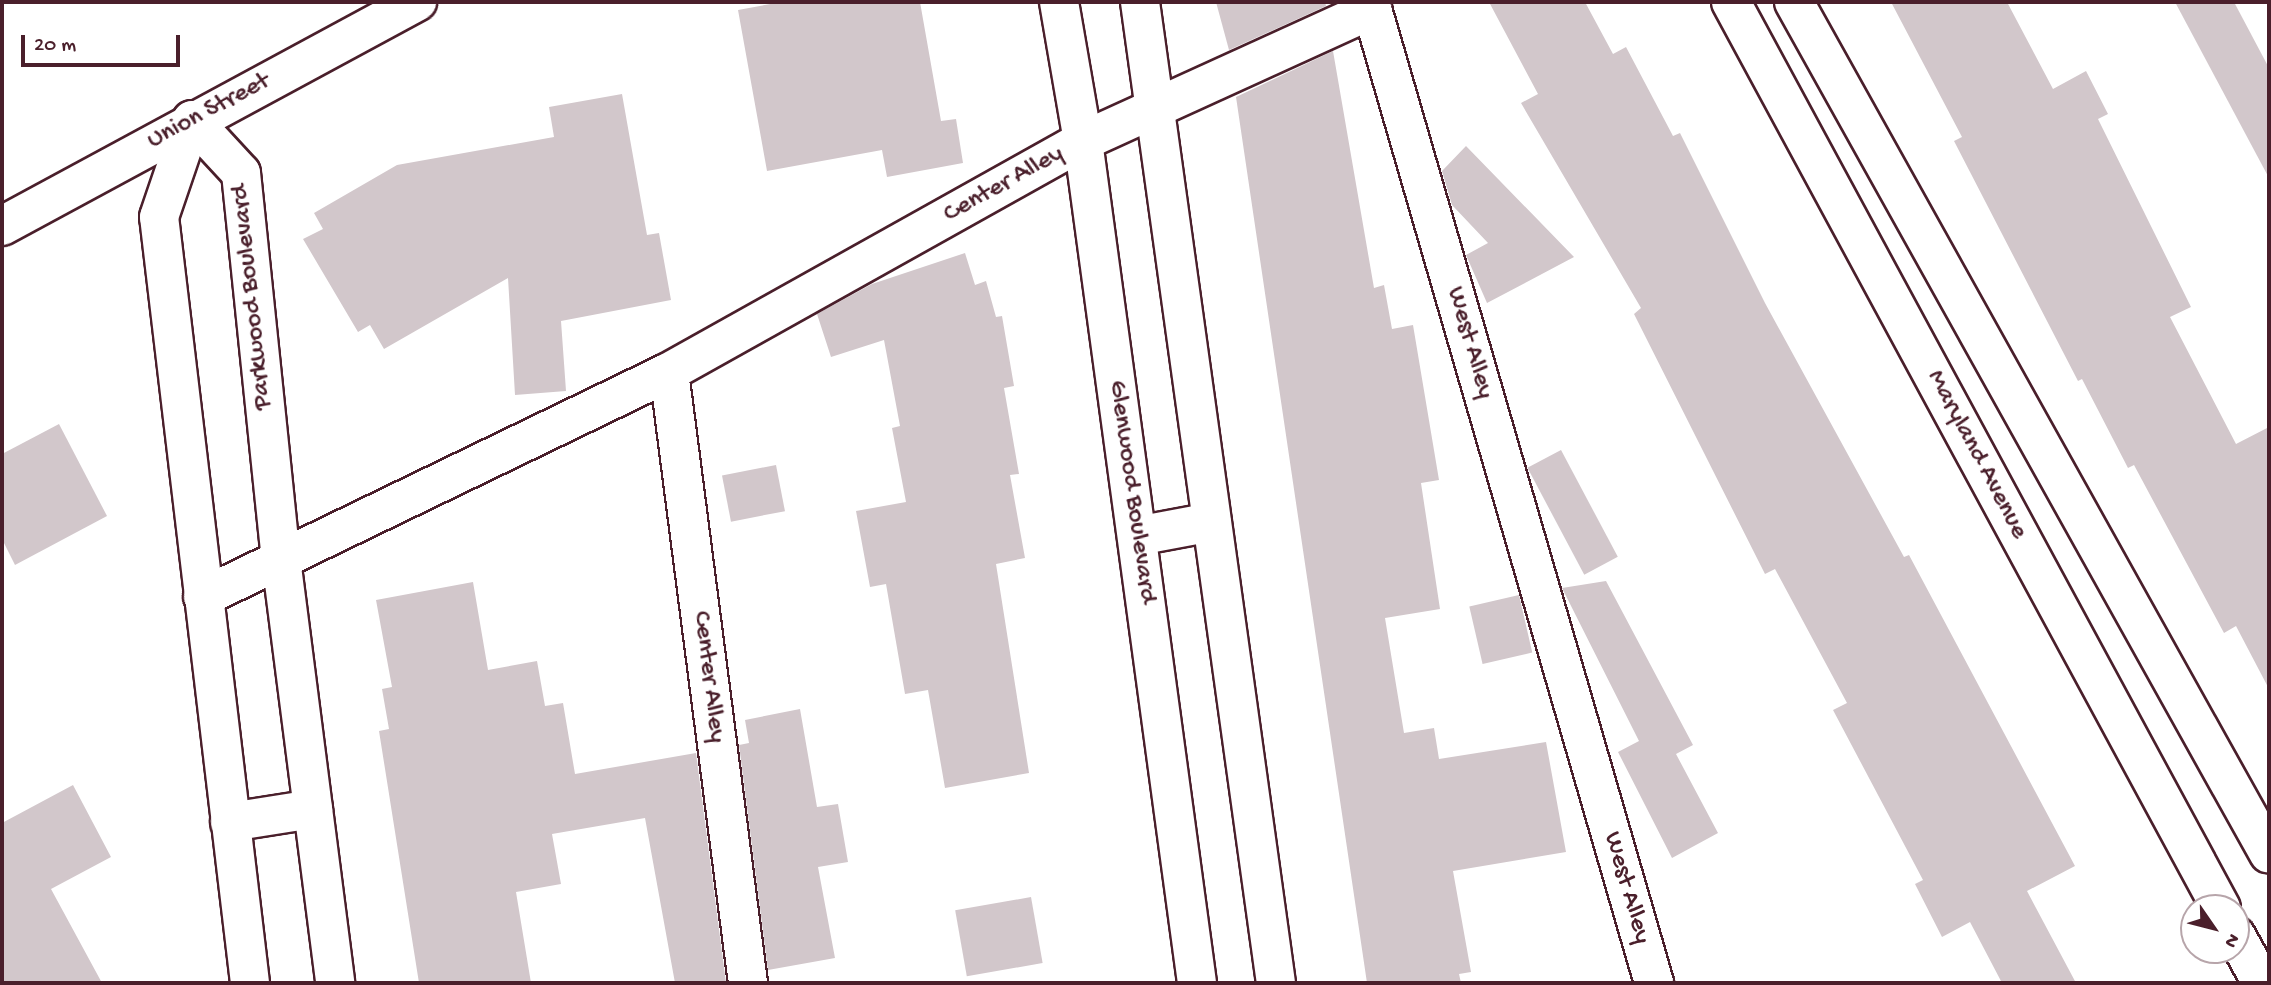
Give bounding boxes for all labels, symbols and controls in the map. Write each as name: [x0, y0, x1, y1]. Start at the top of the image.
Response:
scale bar: [24, 21, 184, 65]
text: 20 m: [34, 34, 76, 59]
street label: Union Street: [142, 67, 276, 157]
street label: Center Alley: [939, 139, 1069, 231]
street label: Parkwood Boulevard: [226, 183, 280, 411]
street label: West Alley: [1438, 283, 1500, 403]
street label: Maryland Avenue: [1918, 365, 2034, 545]
street label: Glenwood Boulevard: [1100, 378, 1162, 606]
street label: Center Alley: [684, 609, 732, 745]
street label: West Alley: [1595, 828, 1657, 948]
north arrow: [2180, 894, 2250, 964]
text: N: [2218, 929, 2244, 952]

